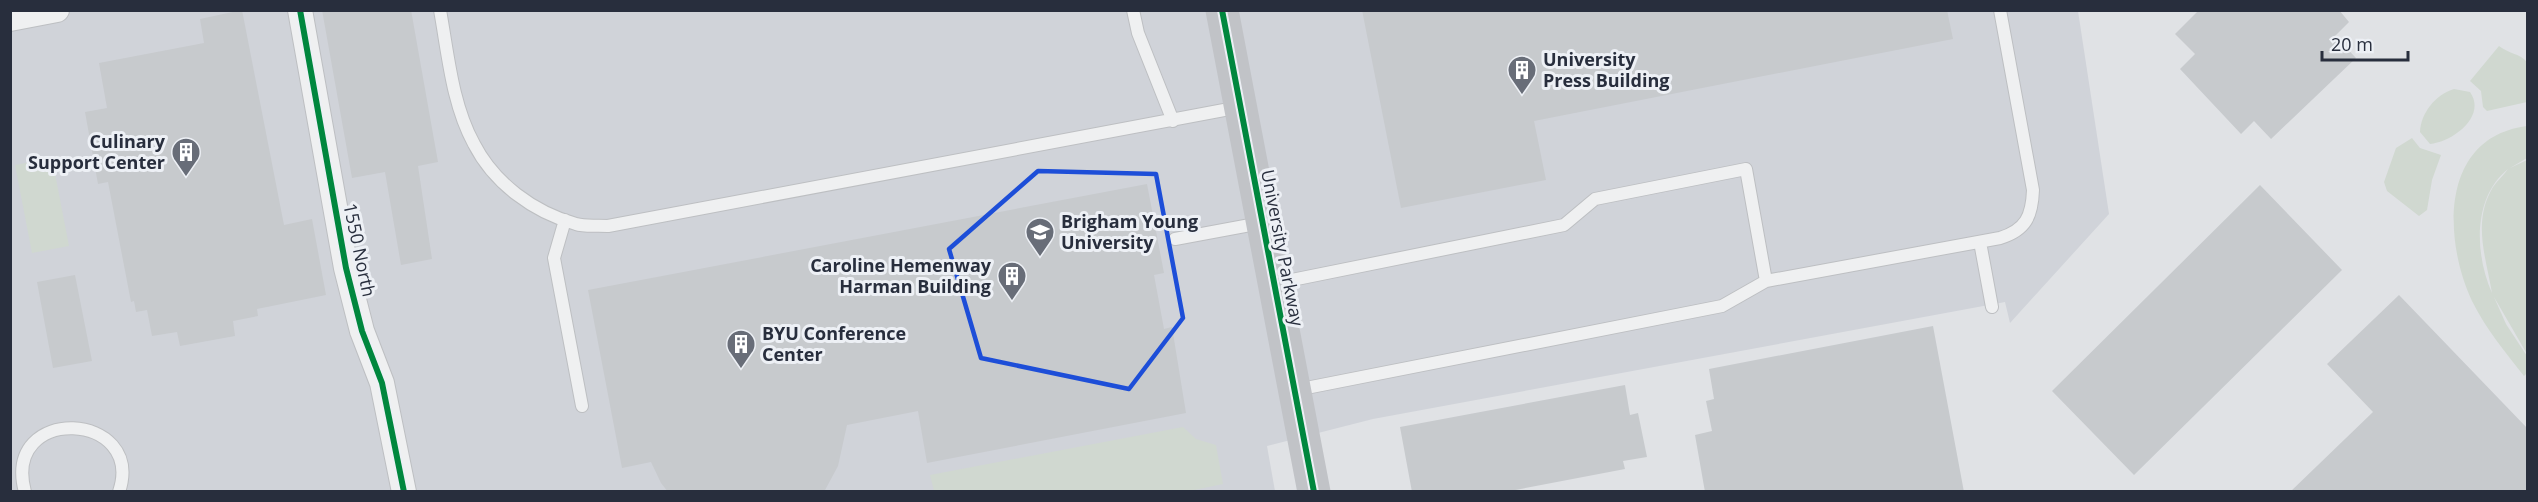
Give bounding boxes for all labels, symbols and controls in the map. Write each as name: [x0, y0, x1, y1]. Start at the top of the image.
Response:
scale bar: [2322, 24, 2408, 62]
text: 20 m: [2331, 32, 2373, 56]
place label: University Press Building: [1543, 47, 1669, 92]
building icon: University Press Building: [1506, 54, 1538, 96]
place label: Culinary Support Center: [28, 129, 166, 174]
building icon: Culinary Support Center: [170, 136, 202, 178]
street label: University Parkway: [1256, 167, 1310, 329]
street label: 1550 North: [338, 201, 382, 299]
place label: Brigham Young University: [1061, 209, 1198, 254]
school or university icon: Brigham Young University: [1024, 216, 1056, 258]
place label: Caroline Hemenway Harman Building: [810, 253, 992, 298]
building icon: Caroline Hemenway Harman Building: [996, 260, 1028, 302]
place label: BYU Conference Center: [762, 321, 906, 366]
building icon: BYU Conference Center: [725, 328, 757, 370]

